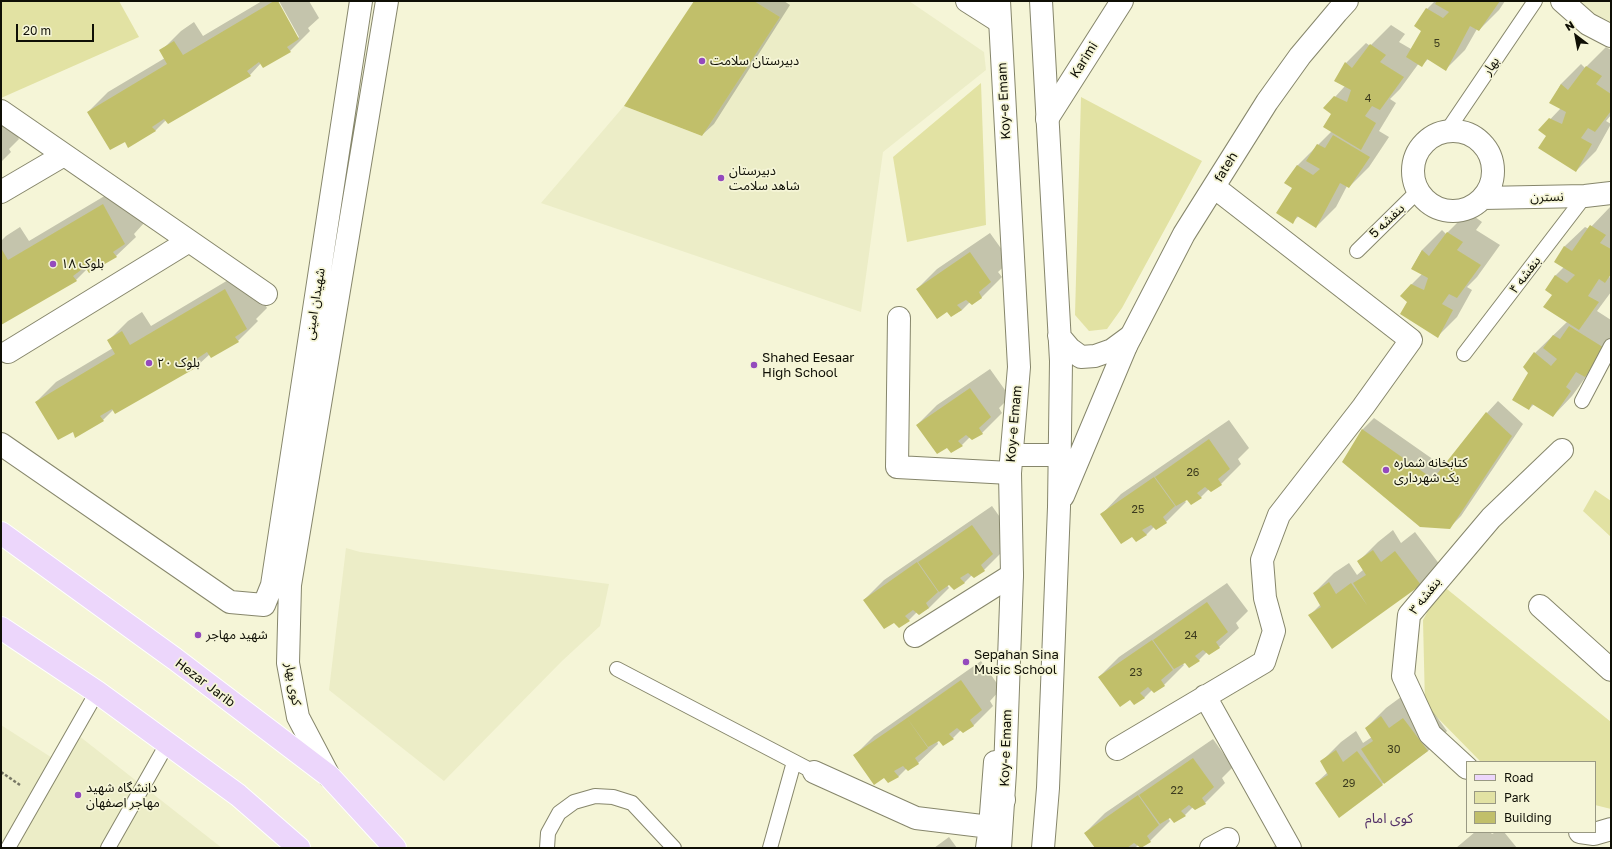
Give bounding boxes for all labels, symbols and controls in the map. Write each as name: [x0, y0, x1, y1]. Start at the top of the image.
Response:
scale bar: [18, 16, 96, 42]
north arrow: [1556, 16, 1596, 56]
text: N: [1562, 18, 1576, 33]
text: 20 m: [23, 23, 51, 38]
house number: 5: [1434, 37, 1440, 51]
street label: Karimi: [1067, 39, 1101, 81]
place label: دبیرستان سلامت: [710, 53, 799, 69]
street label: بهار: [1479, 54, 1503, 78]
marker: دبیرستان سلامت: [697, 56, 707, 66]
street label: Koy-e Emam: [994, 62, 1014, 140]
house number: 4: [1365, 92, 1371, 106]
street label: fateh: [1211, 149, 1241, 185]
place label: دبیرستان شاهد سلامت: [729, 163, 800, 194]
marker: دبیرستان شاهد سلامت: [716, 173, 726, 183]
street label: نسترن: [1530, 189, 1564, 205]
street label: بنفشه 5: [1366, 201, 1408, 241]
street label: بنفشه ۴: [1506, 253, 1544, 297]
place label: بلوک ۱۸: [61, 256, 104, 272]
marker: بلوک ۱۸: [48, 259, 58, 269]
street label: شهیدان امینی: [302, 267, 328, 341]
place label: Shahed Eesaar High School: [762, 350, 854, 381]
place label: بلوک ۲۰: [157, 355, 200, 371]
marker: بلوک ۲۰: [144, 358, 154, 368]
marker: Shahed Eesaar High School: [749, 360, 759, 370]
street label: Koy-e Emam: [1003, 385, 1025, 463]
place label: کتابخانه شماره یک شهرداری: [1394, 455, 1468, 486]
marker: کتابخانه شماره یک شهرداری: [1381, 465, 1391, 475]
house number: 26: [1186, 466, 1200, 480]
house number: 25: [1132, 503, 1144, 517]
street label: بنفشه ۳: [1406, 574, 1444, 618]
place label: شهید مهاجر: [206, 627, 268, 643]
house number: 24: [1184, 629, 1198, 643]
marker: شهید مهاجر: [193, 630, 203, 640]
place label: Sepahan Sina Music School: [974, 647, 1059, 678]
street label: Hezar Jarib: [172, 655, 238, 711]
marker: Sepahan Sina Music School: [961, 657, 971, 667]
street label: کوی بهار: [282, 661, 304, 707]
house number: 23: [1130, 666, 1142, 680]
street label: Koy-e Emam: [997, 709, 1015, 787]
house number: 30: [1387, 743, 1401, 757]
legend: [1466, 761, 1596, 833]
text: Road: [1504, 770, 1533, 785]
house number: 29: [1342, 777, 1356, 791]
place label: دانشگاه شهید مهاجر اصفهان: [86, 780, 160, 811]
house number: 22: [1171, 784, 1183, 798]
marker: دانشگاه شهید مهاجر اصفهان: [73, 790, 83, 800]
text: Park: [1504, 790, 1530, 805]
text: Building: [1504, 810, 1552, 825]
district label: کوی امام: [1365, 811, 1413, 827]

